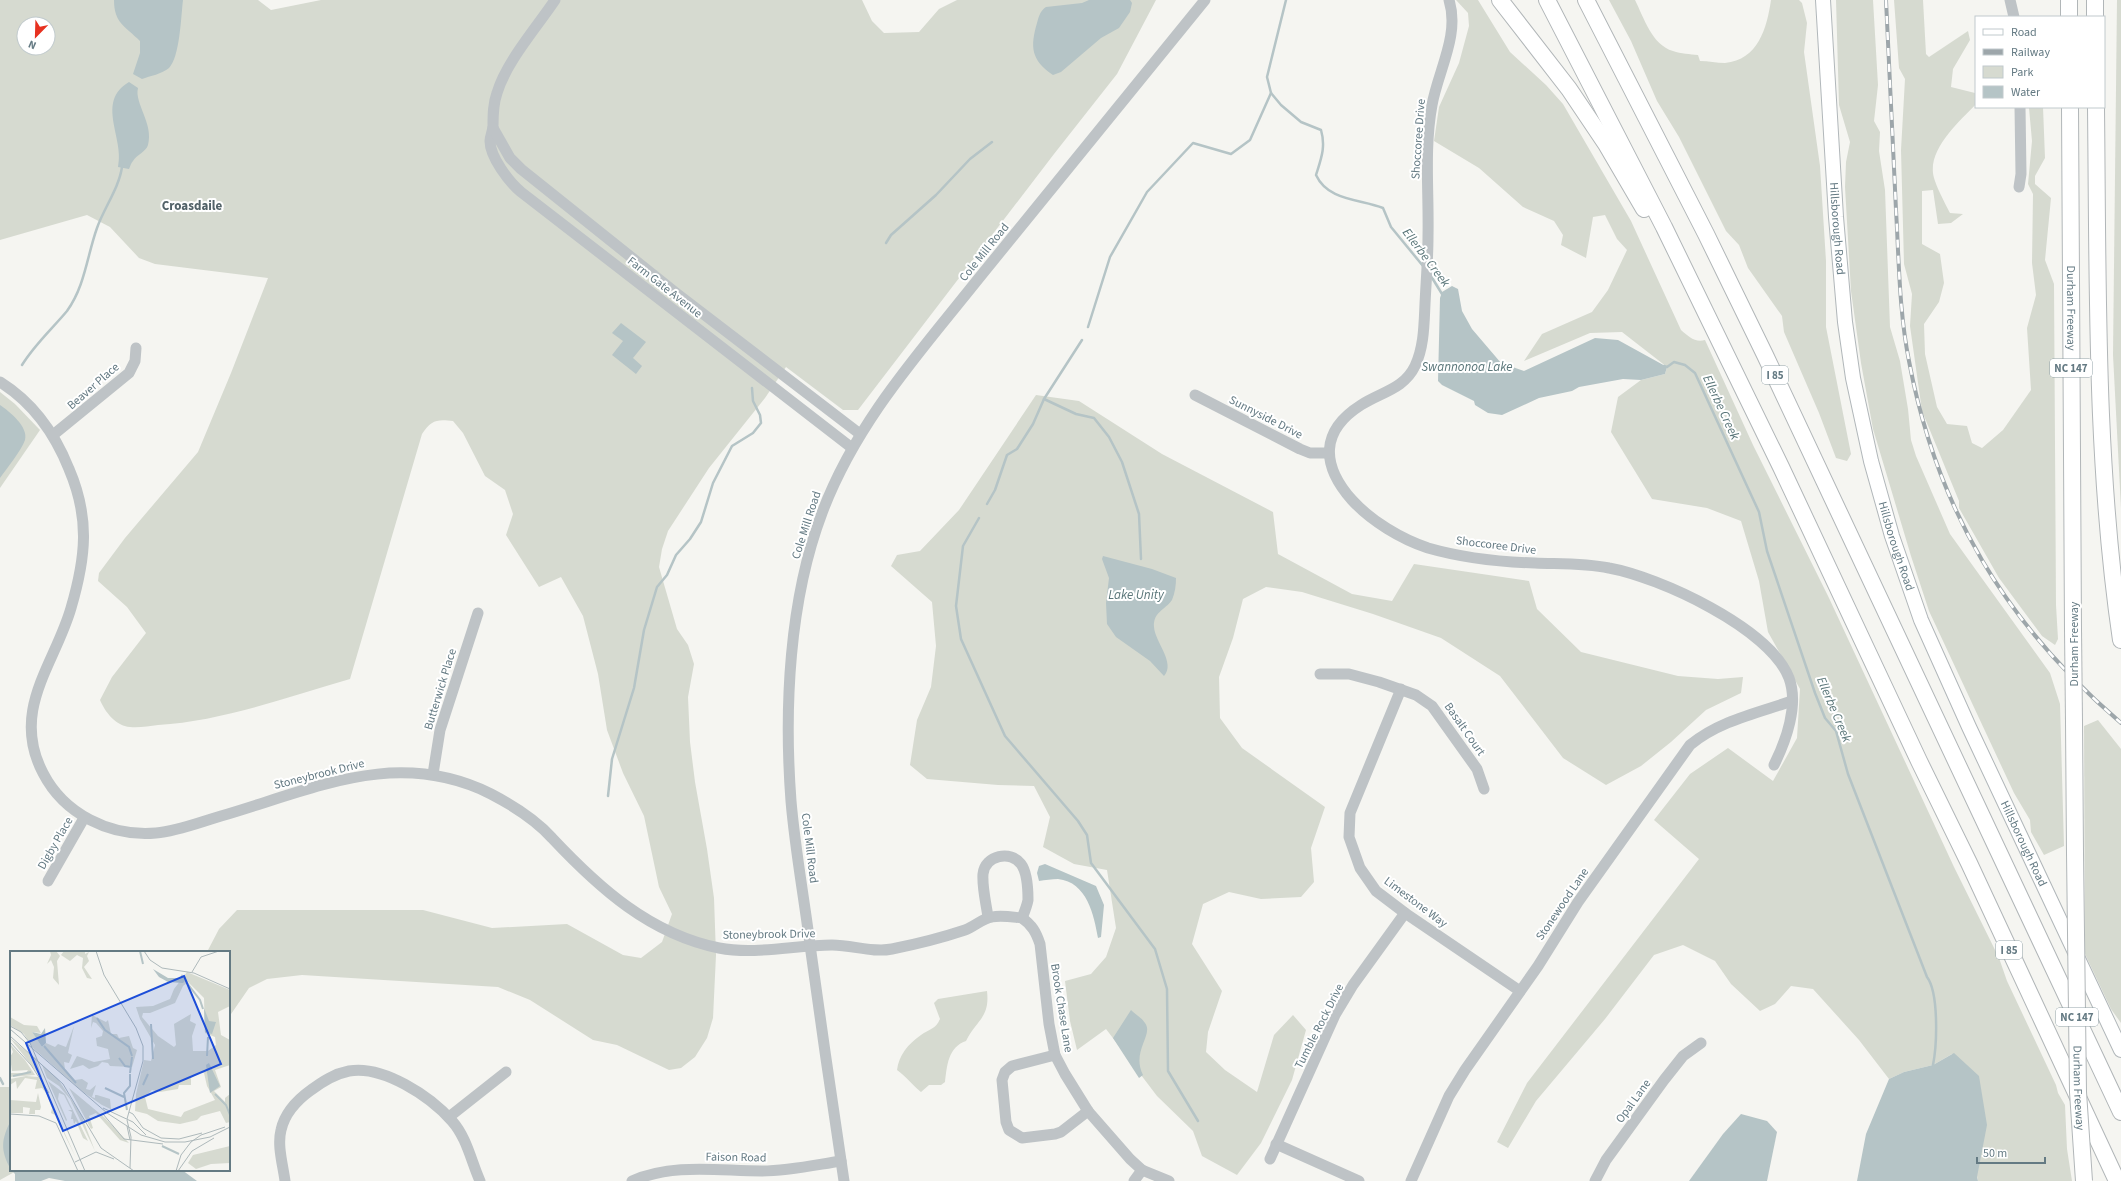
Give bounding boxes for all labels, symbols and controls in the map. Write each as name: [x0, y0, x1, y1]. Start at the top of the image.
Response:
north arrow: [16, 16, 56, 56]
legend: [1975, 16, 2105, 108]
text: Road: [2011, 24, 2037, 41]
text: N: [26, 36, 39, 53]
text: Railway: [2011, 44, 2050, 61]
text: Park: [2011, 64, 2033, 81]
text: Water: [2011, 84, 2041, 101]
street label: Shoccoree Drive: [1407, 98, 1430, 180]
street label: Hillsborough Road: [1825, 182, 1849, 276]
district label: Croasdaile: [162, 197, 223, 215]
street label: Cole Mill Road: [956, 219, 1013, 285]
water label: Ellerbe Creek: [1398, 224, 1455, 291]
street label: Farm Gate Avenue: [624, 253, 706, 322]
street label: Durham Freeway: [2062, 265, 2079, 351]
water label: Swannonoa Lake: [1421, 358, 1513, 376]
street label: Beaver Place: [64, 359, 123, 414]
road number: NC 147: [2050, 359, 2092, 377]
road number: I 85: [1762, 366, 1788, 384]
water label: Ellerbe Creek: [1698, 372, 1744, 443]
street label: Sunnyside Drive: [1226, 392, 1306, 443]
street label: Cole Mill Road: [787, 489, 825, 561]
street label: Hillsborough Road: [1874, 500, 1918, 593]
street label: Shoccoree Drive: [1455, 532, 1537, 559]
water label: Lake Unity: [1108, 586, 1165, 604]
street label: Durham Freeway: [2066, 601, 2083, 686]
street label: Butterwick Place: [420, 646, 461, 732]
water label: Ellerbe Creek: [1812, 674, 1856, 746]
street label: Basalt Court: [1440, 699, 1489, 759]
street label: Stoneybrook Drive: [272, 755, 366, 794]
street label: Hillsborough Road: [1996, 798, 2051, 889]
street label: Cole Mill Road: [797, 812, 822, 884]
street label: Digby Place: [34, 814, 77, 873]
street label: Stonewood Lane: [1532, 865, 1593, 944]
street label: Limestone Way: [1380, 873, 1451, 932]
street label: Stoneybrook Drive: [722, 925, 816, 944]
road number: I 85: [1996, 941, 2022, 959]
inset map: [10, 951, 230, 1171]
street label: Brook Chase Lane: [1046, 962, 1077, 1054]
street label: Tumble Rock Drive: [1291, 981, 1348, 1072]
road number: NC 147: [2056, 1008, 2098, 1026]
street label: Durham Freeway: [2068, 1045, 2089, 1131]
street label: Opal Lane: [1612, 1076, 1655, 1127]
scale bar: [1977, 1139, 2045, 1165]
text: 50 m: [1983, 1145, 2007, 1162]
street label: Faison Road: [705, 1148, 767, 1167]

